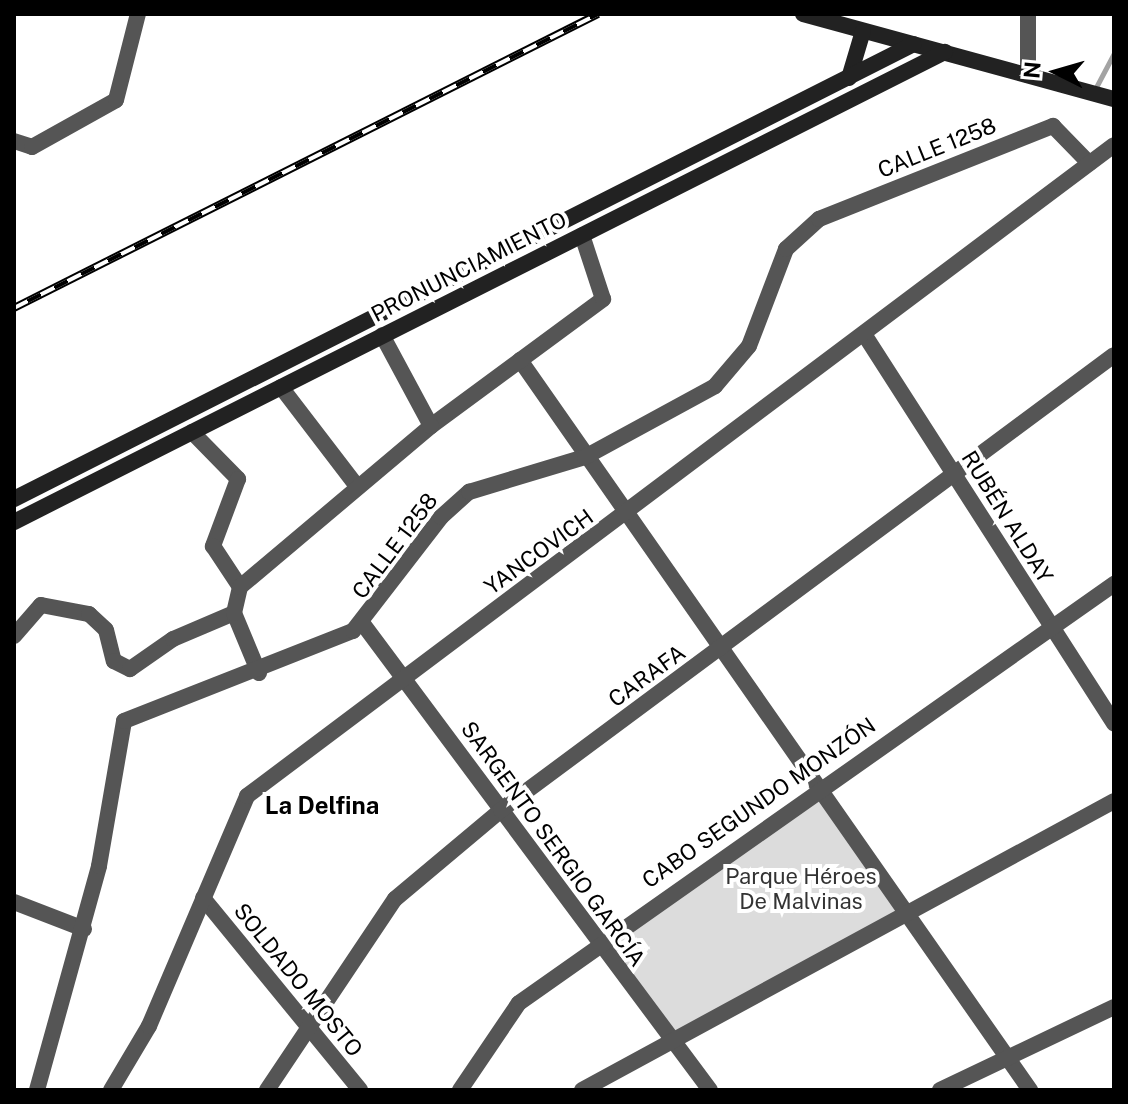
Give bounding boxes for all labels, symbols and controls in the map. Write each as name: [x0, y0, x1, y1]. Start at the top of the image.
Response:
north arrow: [1016, 32, 1096, 112]
text: N: [1018, 60, 1046, 80]
street label: CALLE 1258: [874, 112, 1000, 184]
street label: PRONUNCIAMIENTO: [367, 206, 571, 328]
street label: RUBÉN ALDAY: [956, 446, 1058, 588]
street label: CALLE 1258: [347, 488, 443, 604]
street label: YANCOVICH: [480, 504, 598, 600]
street label: CARAFA: [604, 639, 690, 713]
street label: CABO SEGUNDO MONZÓN: [637, 712, 881, 894]
street label: SARGENTO SERGIO GARCÍA: [455, 717, 651, 971]
district label: La Delfina: [265, 792, 379, 820]
park label: Parque Héroes De Malvinas: [725, 863, 877, 914]
street label: SOLDADO MOSTO: [228, 898, 368, 1062]

